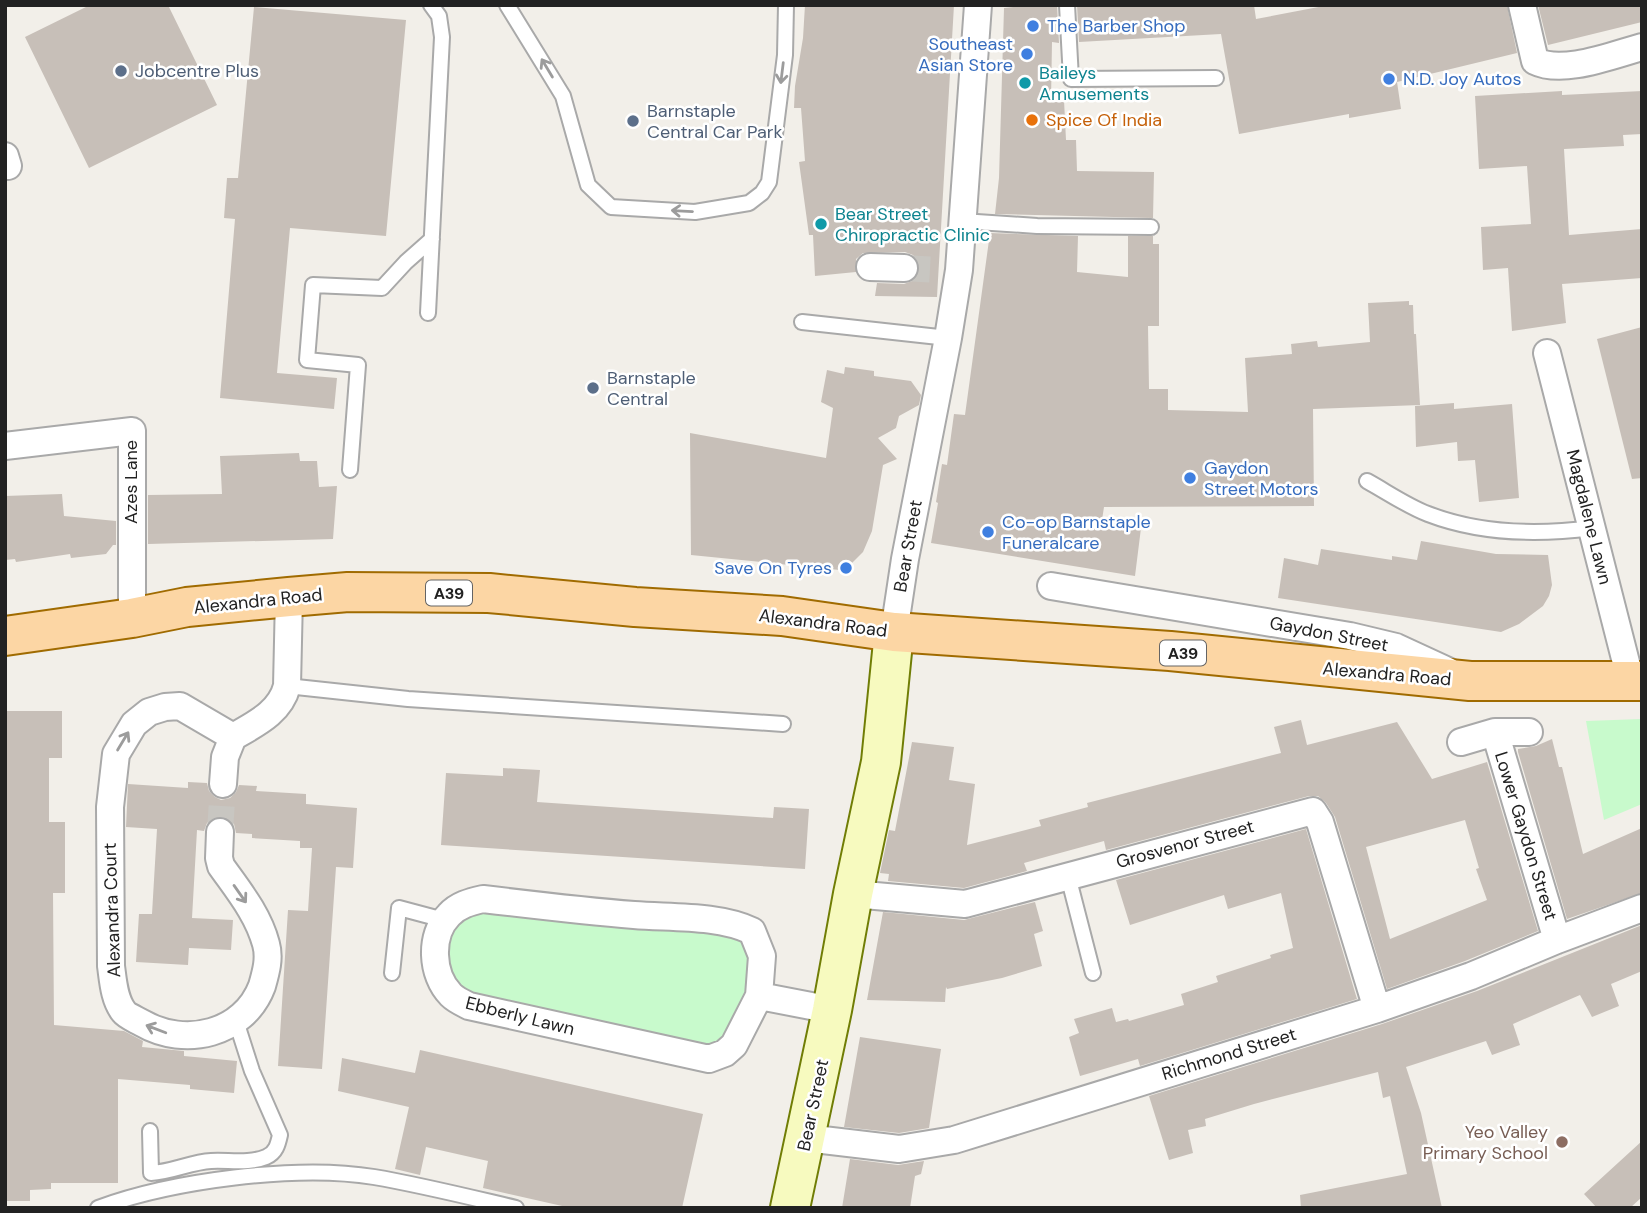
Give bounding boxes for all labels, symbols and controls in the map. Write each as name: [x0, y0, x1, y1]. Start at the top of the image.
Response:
place label: The Barber Shop: [1047, 14, 1185, 38]
marker: The Barber Shop: [1025, 18, 1041, 34]
place label: Southeast Asian Store: [918, 32, 1013, 77]
marker: Southeast Asian Store: [1019, 46, 1035, 62]
one-way arrow: [540, 58, 554, 78]
place label: Jobcentre Plus: [135, 59, 259, 83]
one-way arrow: [776, 61, 789, 84]
place label: Baileys Amusements: [1039, 61, 1149, 106]
marker: Jobcentre Plus: [113, 63, 129, 79]
place label: N.D. Joy Autos: [1403, 67, 1522, 91]
marker: N.D. Joy Autos: [1381, 71, 1397, 87]
marker: Baileys Amusements: [1017, 75, 1033, 91]
place label: Barnstaple Central Car Park: [647, 99, 782, 144]
place label: Spice Of India: [1046, 108, 1162, 132]
marker: Spice Of India: [1024, 112, 1040, 128]
marker: Barnstaple Central Car Park: [625, 113, 641, 129]
place label: Bear Street Chiropractic Clinic: [835, 202, 990, 247]
one-way arrow: [671, 204, 693, 217]
marker: Bear Street Chiropractic Clinic: [813, 216, 829, 232]
place label: Barnstaple Central: [607, 366, 696, 411]
marker: Barnstaple Central: [585, 380, 601, 396]
street label: Azes Lane: [119, 440, 143, 524]
street label: Magdalene Lawn: [1561, 447, 1617, 587]
place label: Gaydon Street Motors: [1204, 456, 1318, 501]
marker: Gaydon Street Motors: [1182, 470, 1198, 486]
street label: Bear Street: [888, 498, 928, 594]
place label: Co-op Barnstaple Funeralcare: [1002, 510, 1151, 555]
marker: Co-op Barnstaple Funeralcare: [980, 524, 996, 540]
place label: Save On Tyres: [714, 556, 832, 580]
marker: Save On Tyres: [838, 560, 854, 576]
road number: A39: [426, 580, 472, 606]
street label: Alexandra Road: [192, 582, 324, 620]
street label: Alexandra Road: [757, 603, 889, 643]
street label: Gaydon Street: [1268, 611, 1390, 657]
road number: A39: [1160, 640, 1206, 666]
street label: Alexandra Road: [1322, 656, 1452, 692]
one-way arrow: [117, 732, 131, 752]
street label: Lower Gaydon Street: [1489, 749, 1563, 923]
street label: Grosvenor Street: [1113, 814, 1257, 874]
street label: Alexandra Court: [98, 842, 126, 978]
one-way arrow: [233, 884, 247, 903]
street label: Ebberly Lawn: [463, 991, 577, 1041]
one-way arrow: [146, 1022, 168, 1034]
street label: Richmond Street: [1159, 1022, 1299, 1086]
street label: Bear Street: [792, 1057, 834, 1153]
place label: Yeo Valley Primary School: [1423, 1120, 1548, 1165]
marker: Yeo Valley Primary School: [1554, 1134, 1570, 1150]

